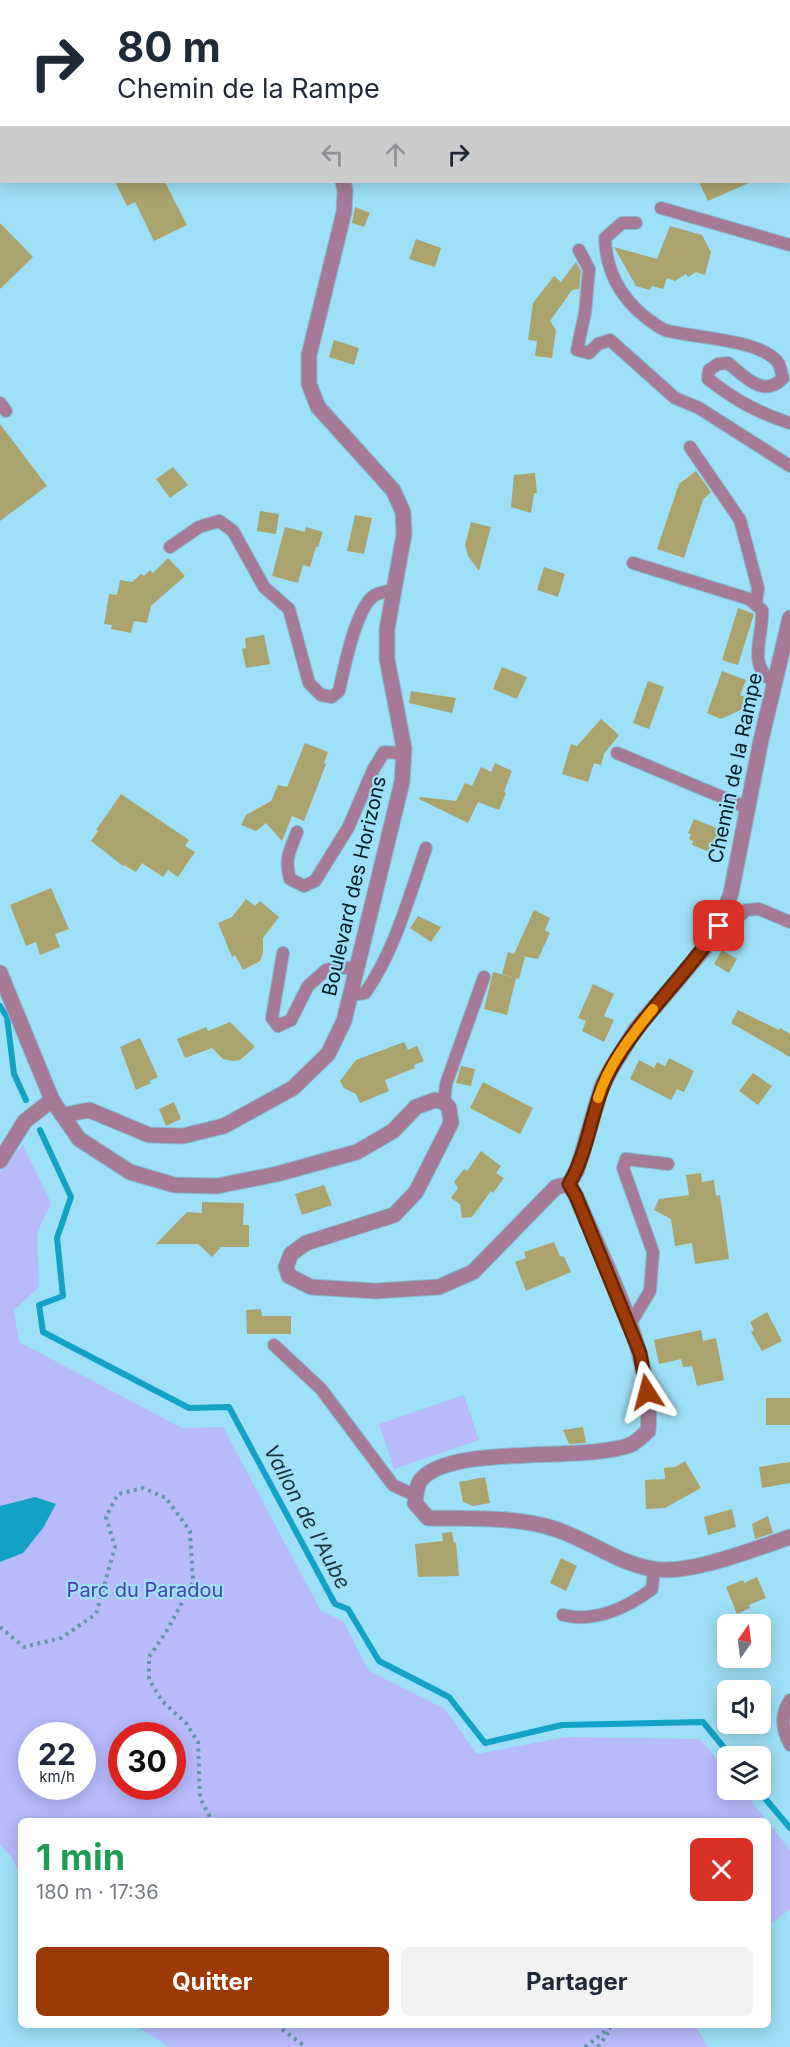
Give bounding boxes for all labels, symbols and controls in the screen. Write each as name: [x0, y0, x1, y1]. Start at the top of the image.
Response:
text: 80 m: [117, 21, 221, 72]
icon: right: [18, 24, 96, 102]
text: Chemin de la Rampe: [117, 72, 380, 105]
icon: left: [316, 138, 349, 171]
icon: ahead: [379, 138, 412, 171]
icon: right: [442, 138, 475, 171]
street label: Chemin de la Rampe: [703, 670, 767, 866]
street label: Boulevard des Horizons: [317, 774, 391, 998]
pin: [693, 900, 744, 951]
icon: arrive: [702, 909, 735, 942]
position arrow: [615, 1360, 679, 1424]
water label: Vallon de l'Aube: [259, 1440, 356, 1593]
park label: Parc du Paradou: [67, 1578, 223, 1602]
north arrow: [717, 1614, 771, 1668]
map controls: [717, 1614, 771, 1800]
button: sound: [717, 1680, 771, 1734]
speed limit sign: 30: [108, 1722, 186, 1800]
text: 22: [38, 1736, 76, 1772]
button: layers: [717, 1746, 771, 1800]
text: km/h: [39, 1767, 75, 1786]
text: 1 min: [36, 1835, 125, 1879]
button: close: [690, 1838, 753, 1901]
text: 180 m · 17:36: [36, 1880, 159, 1904]
button: Quitter: [36, 1947, 389, 2016]
button: Partager: [401, 1947, 753, 2016]

